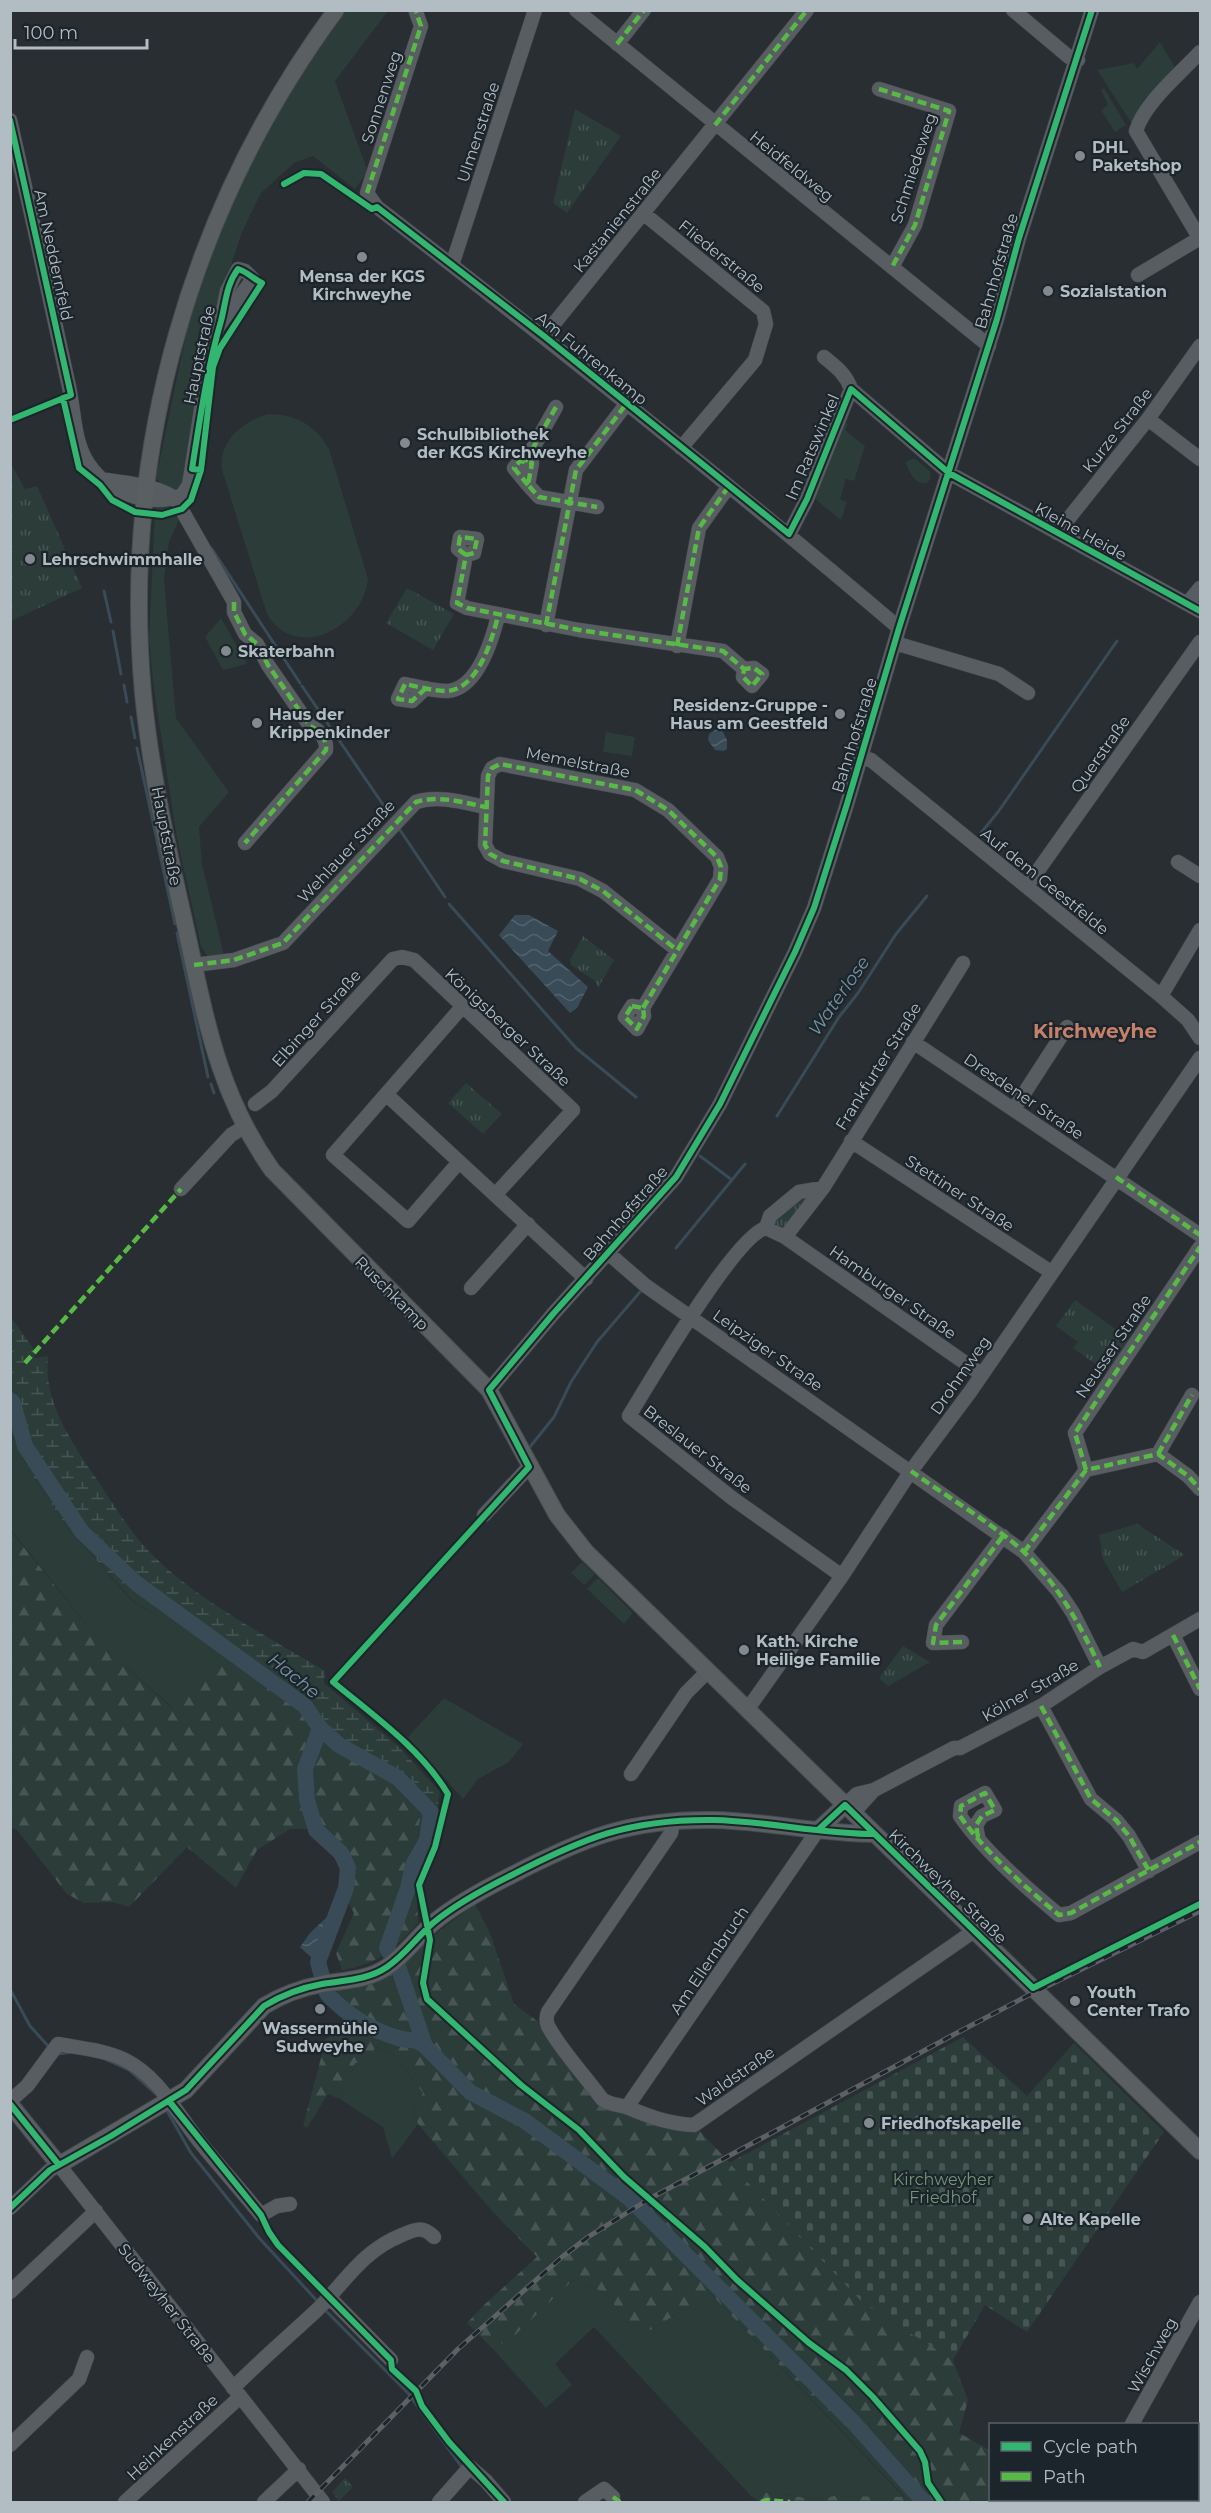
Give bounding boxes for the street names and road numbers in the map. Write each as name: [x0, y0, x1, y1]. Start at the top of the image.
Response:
street label: Sonnenweg: [358, 48, 405, 146]
street label: Ulmenstraße: [453, 80, 504, 185]
street label: Schmiedeweg: [887, 110, 940, 226]
street label: Heidfeldweg: [746, 127, 837, 206]
street label: Kastanienstraße: [569, 164, 666, 277]
street label: Am Neddernfeld: [30, 188, 77, 323]
street label: Bahnhofstraße: [971, 211, 1022, 331]
street label: Fliederstraße: [675, 216, 769, 297]
street label: Hauptstraße: [180, 304, 219, 406]
street label: Am Fuhrenkamp: [532, 308, 651, 409]
street label: Kurze Straße: [1078, 384, 1156, 476]
street label: Im Ratswinkel: [782, 391, 843, 503]
street label: Kleine Heide: [1032, 498, 1130, 564]
street label: Bahnhofstraße: [828, 675, 881, 795]
street label: Querstraße: [1067, 712, 1134, 797]
street label: Memelstraße: [524, 743, 632, 782]
street label: Hauptstraße: [148, 785, 185, 887]
street label: Wehlauer Straße: [294, 796, 399, 907]
street label: Auf dem Geestfelde: [977, 824, 1112, 939]
street label: Königsberger Straße: [441, 964, 574, 1090]
street label: Elbinger Straße: [268, 966, 365, 1071]
street label: Frankfurter Straße: [831, 999, 925, 1134]
street label: Dresdener Straße: [960, 1049, 1087, 1144]
street label: Stettiner Straße: [902, 1151, 1018, 1236]
street label: Bahnhofstraße: [579, 1162, 672, 1265]
street label: Hamburger Straße: [826, 1242, 960, 1343]
street label: Ruschkamp: [351, 1253, 433, 1334]
street label: Neusser Straße: [1072, 1291, 1155, 1402]
street label: Leipziger Straße: [709, 1305, 826, 1395]
street label: Drohmweg: [926, 1332, 994, 1418]
street label: Breslauer Straße: [640, 1401, 756, 1498]
street label: Kölner Straße: [979, 1655, 1082, 1726]
street label: Kirchweyher Straße: [885, 1825, 1011, 1948]
street label: Am Ellernbruch: [666, 1903, 753, 2018]
street label: Waldstraße: [692, 2042, 778, 2110]
street label: Sudweyher Straße: [114, 2240, 219, 2367]
street label: Wischweg: [1124, 2314, 1181, 2396]
street label: Heinkenstraße: [123, 2390, 222, 2484]

